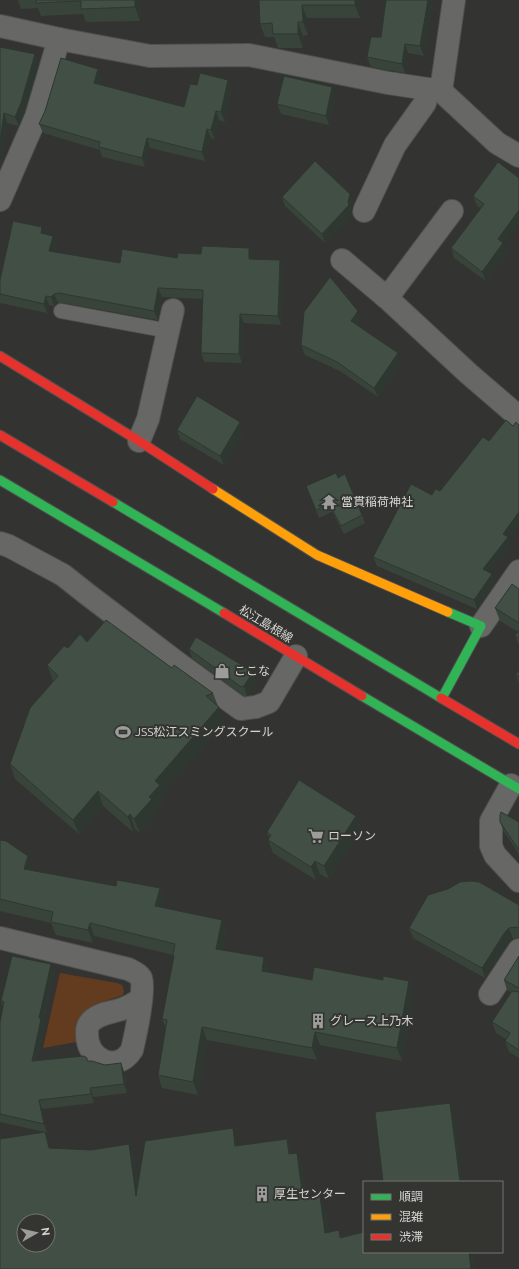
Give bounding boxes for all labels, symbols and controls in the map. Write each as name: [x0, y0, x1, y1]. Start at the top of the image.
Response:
temple icon: 當貫稲荷神社: [320, 493, 338, 511]
place label: 當貫稲荷神社: [341, 495, 413, 508]
street label: 松江島根線: [237, 603, 295, 645]
shop icon: ここな: [213, 662, 231, 680]
place label: ここな: [234, 664, 270, 677]
sports icon: JSS松江スミングスクール: [114, 723, 132, 741]
place label: JSS松江スミングスクール: [135, 725, 273, 738]
supermarket icon: ローソン: [307, 827, 325, 845]
place label: ローソン: [328, 829, 376, 842]
building icon: グレース上乃木: [309, 1012, 327, 1030]
place label: グレース上乃木: [330, 1014, 413, 1027]
legend: [363, 1181, 503, 1253]
building icon: 厚生センター: [253, 1185, 271, 1203]
place label: 厚生センター: [274, 1187, 346, 1200]
text: 順調: [399, 1190, 423, 1203]
text: 混雑: [399, 1210, 423, 1223]
north arrow: [16, 1213, 56, 1253]
text: N: [39, 1227, 52, 1237]
text: 渋滞: [399, 1230, 423, 1243]

